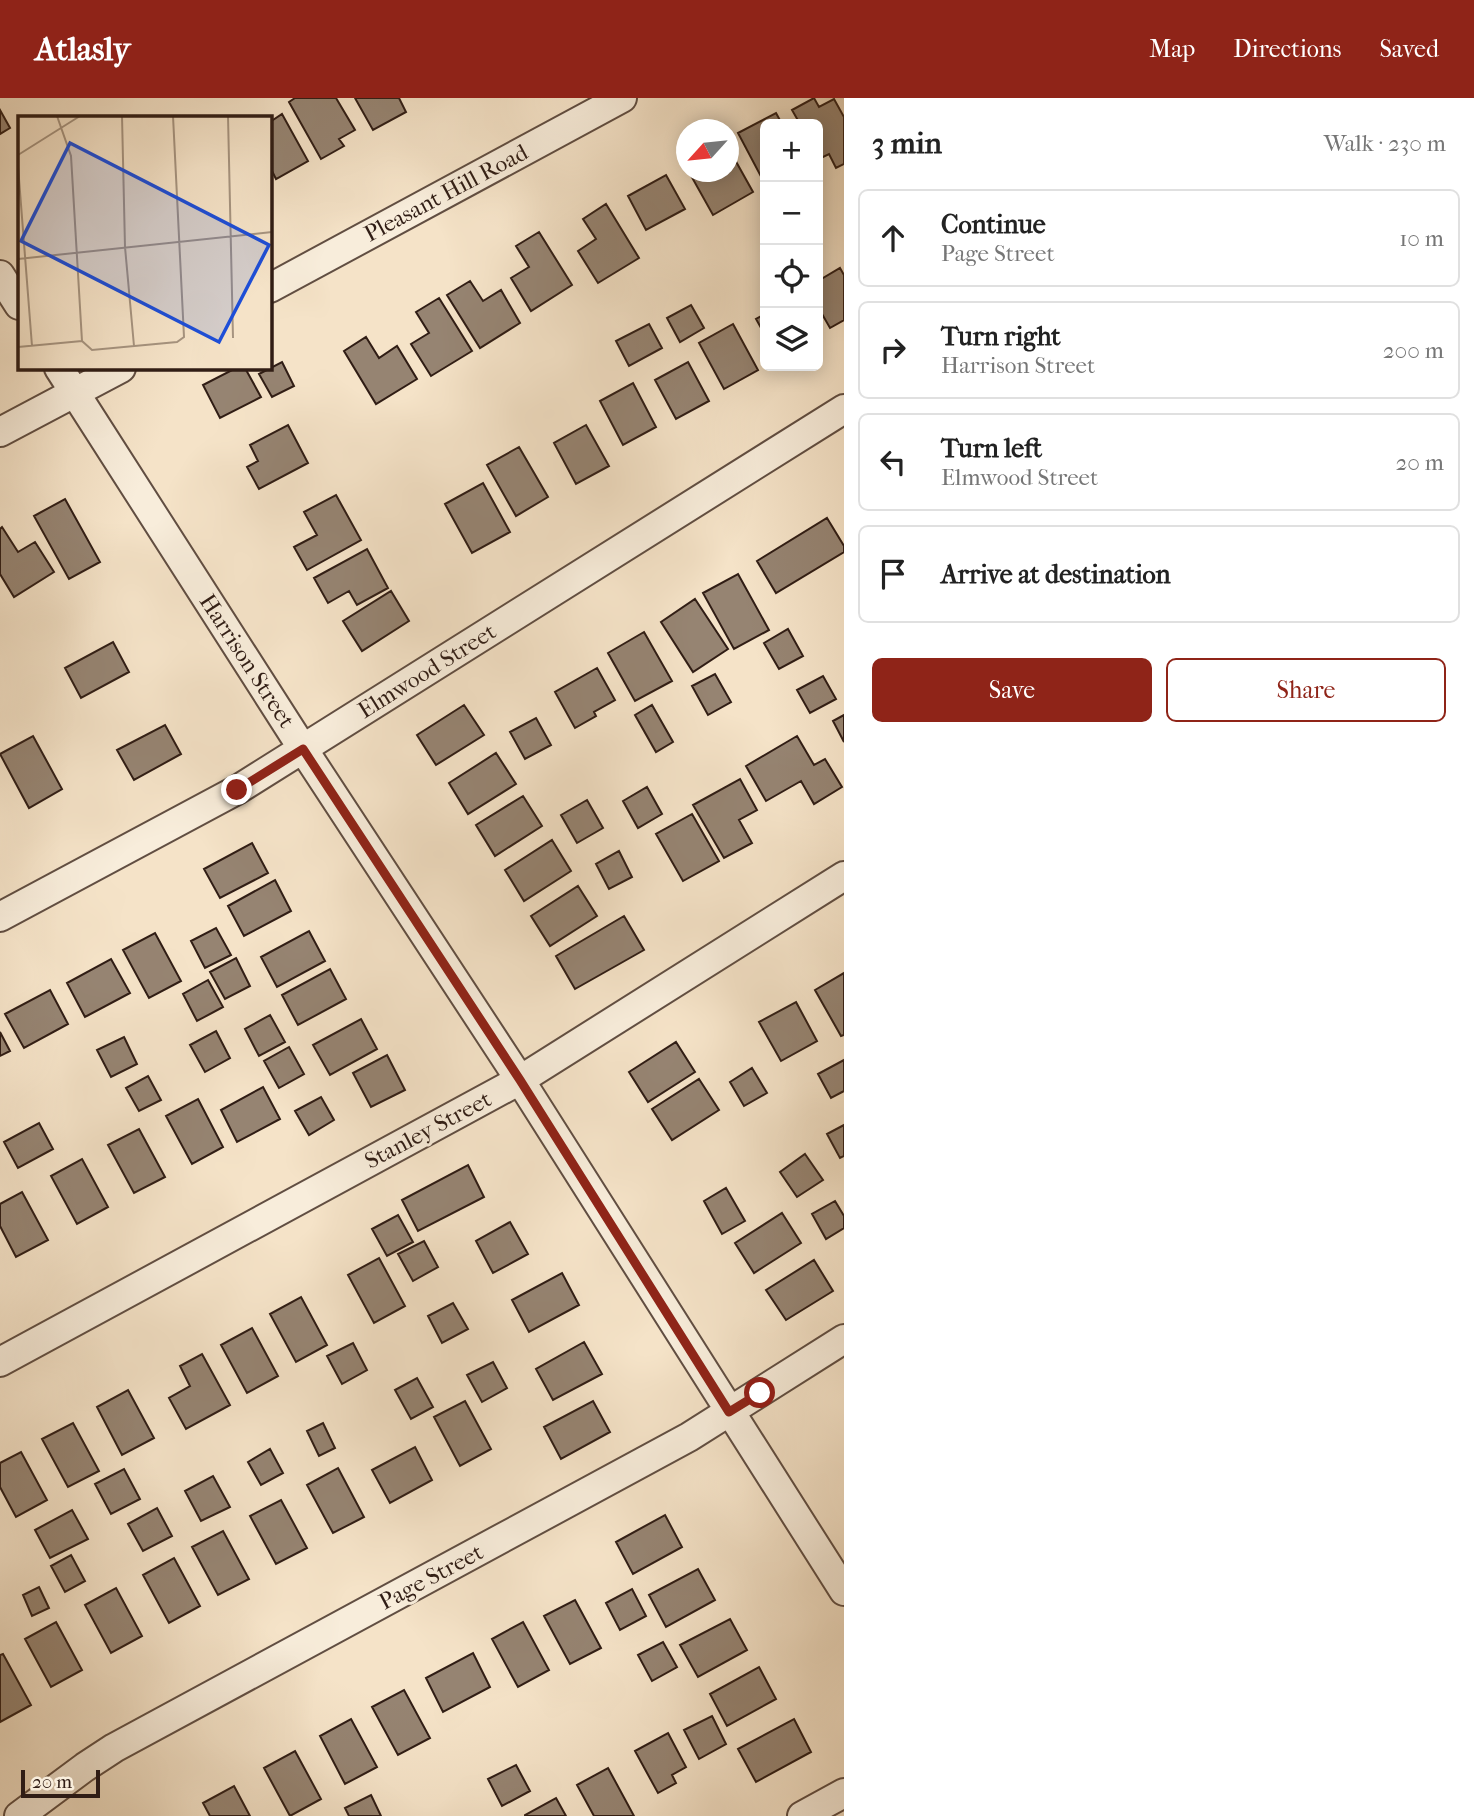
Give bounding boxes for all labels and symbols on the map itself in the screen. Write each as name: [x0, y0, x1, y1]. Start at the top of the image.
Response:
inset map: [18, 116, 271, 369]
north arrow: [676, 119, 739, 182]
street label: Pleasant Hill Road: [360, 138, 533, 247]
street label: Harrison Street: [194, 589, 300, 733]
street label: Elmwood Street: [353, 618, 501, 724]
route end: [221, 774, 252, 805]
street label: Stanley Street: [360, 1085, 496, 1175]
route start: [744, 1377, 775, 1408]
street label: Page Street: [375, 1538, 487, 1616]
scale bar: [21, 1767, 100, 1799]

